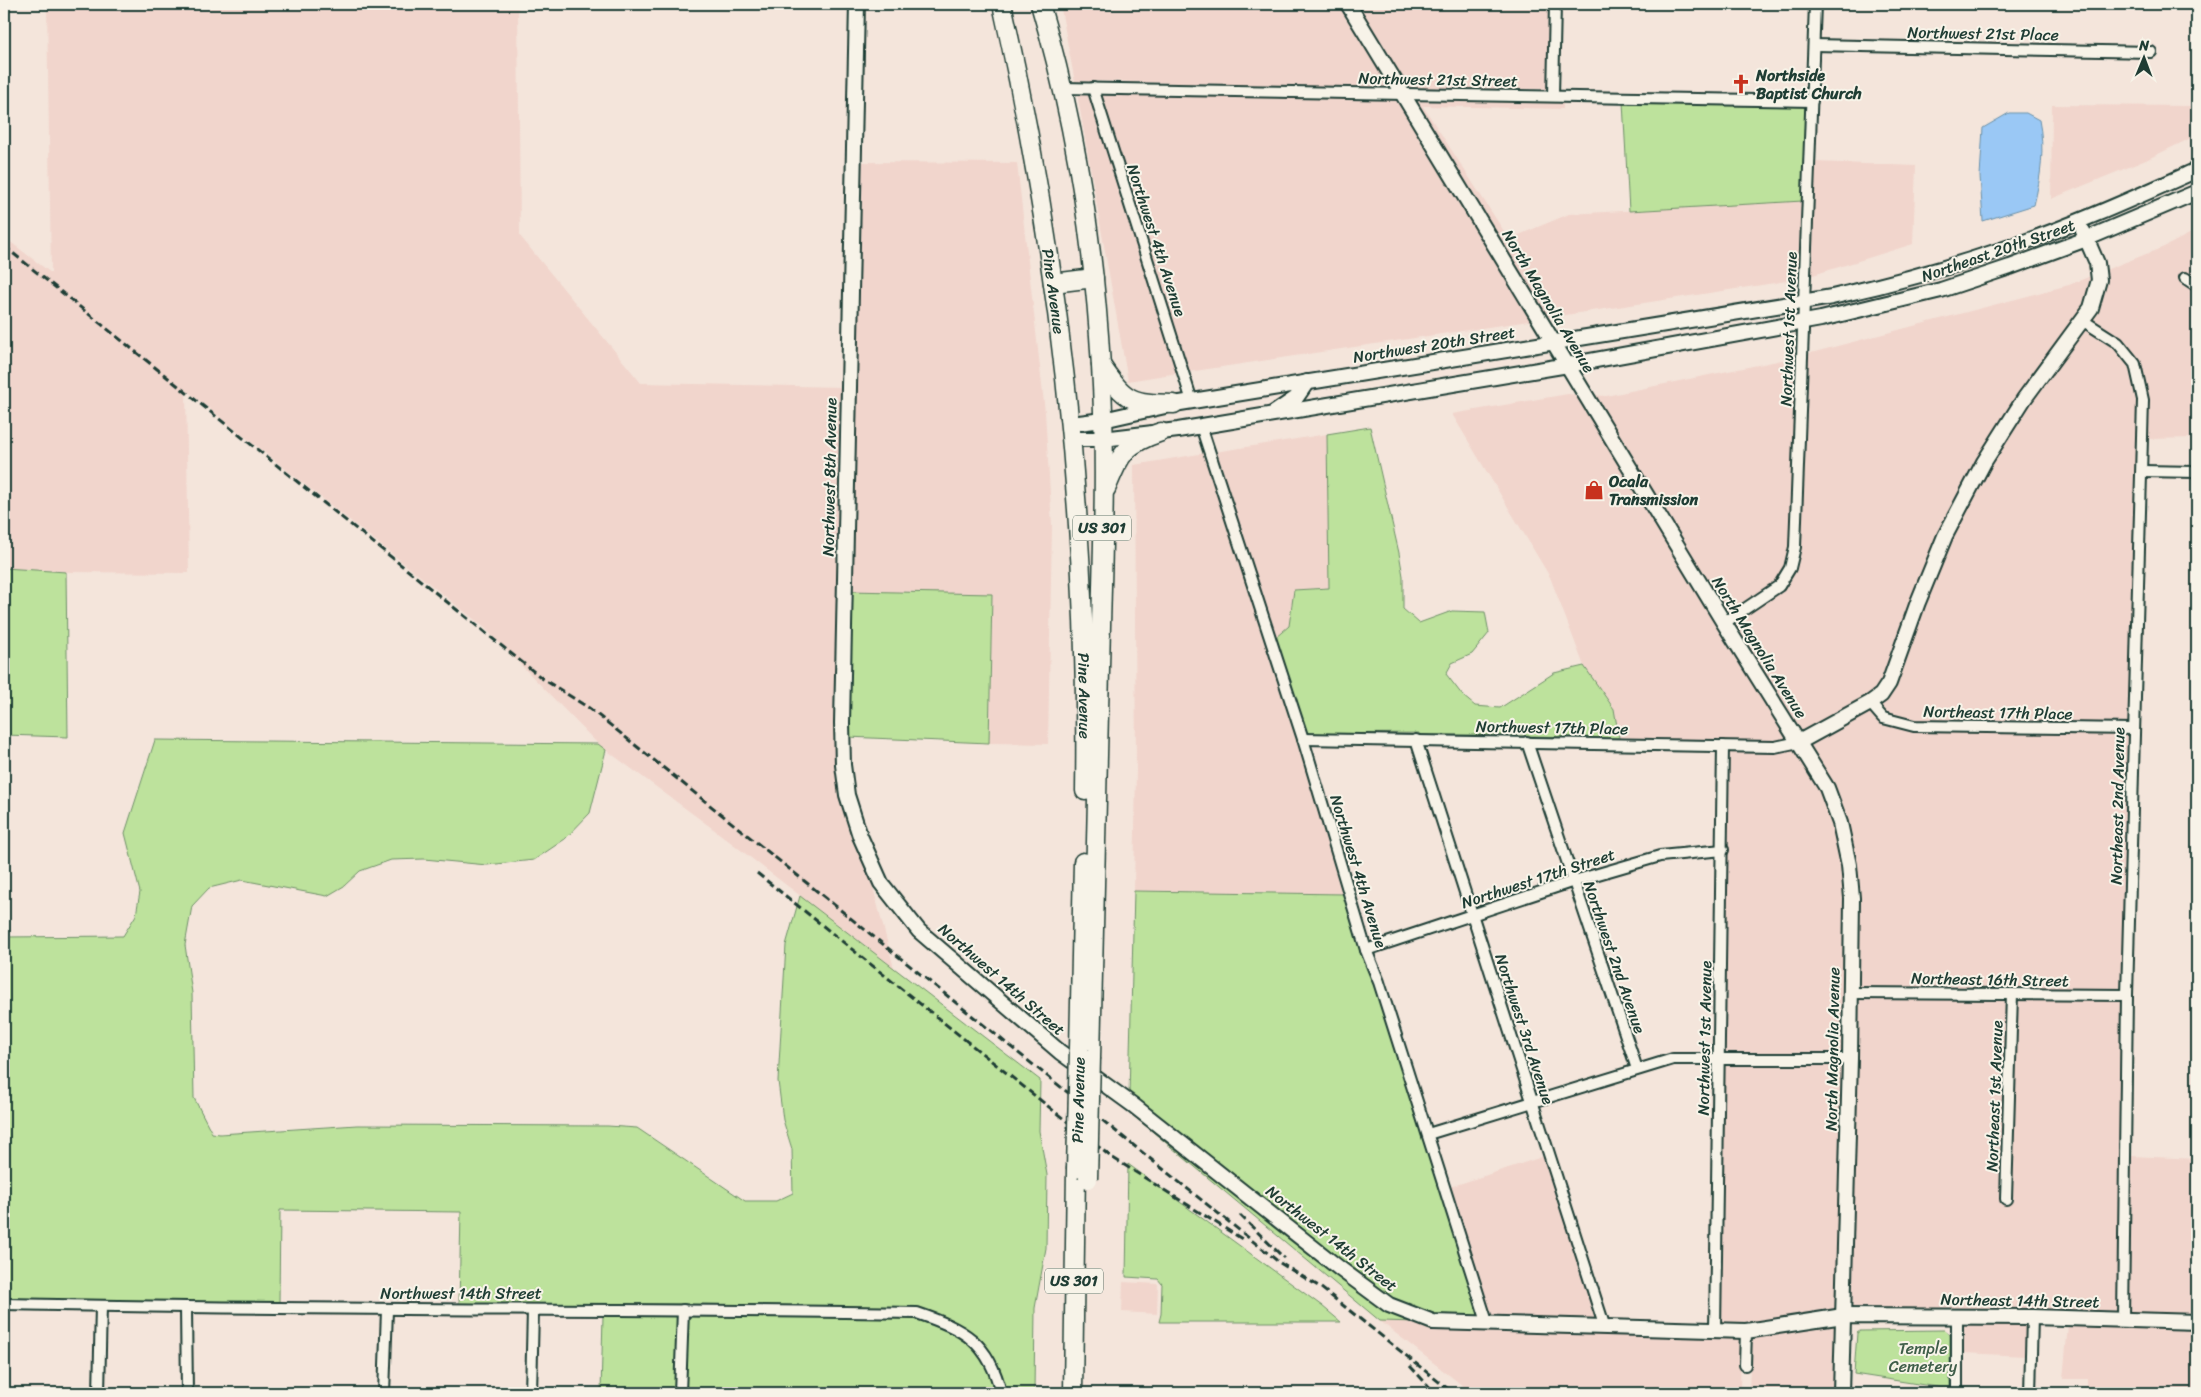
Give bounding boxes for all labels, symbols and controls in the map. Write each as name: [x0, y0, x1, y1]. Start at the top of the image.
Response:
street label: Northwest 21st Place: [1907, 18, 2059, 49]
north arrow: [2118, 32, 2168, 82]
text: N: [2138, 33, 2150, 58]
place label: Northside Baptist Church: [1755, 61, 1862, 108]
street label: Northwest 21st Street: [1358, 64, 1518, 95]
church icon: Northside Baptist Church: [1730, 73, 1752, 95]
street label: Northwest 4th Avenue: [1118, 160, 1195, 321]
street label: Northeast 20th Street: [1917, 211, 2079, 290]
street label: North Magnolia Avenue: [1494, 224, 1603, 379]
street label: Pine Avenue: [1033, 246, 1074, 336]
street label: Northwest 1st Avenue: [1771, 251, 1806, 407]
street label: Northwest 20th Street: [1351, 317, 1517, 372]
street label: Northwest 8th Avenue: [814, 397, 845, 557]
place label: Ocala Transmission: [1608, 467, 1698, 514]
shop icon: Ocala Transmission: [1583, 479, 1605, 501]
road number: US 301: [1073, 516, 1131, 540]
street label: North Magnolia Avenue: [1704, 570, 1815, 724]
street label: Pine Avenue: [1069, 652, 1099, 739]
street label: Northeast 17th Place: [1923, 697, 2073, 728]
street label: Northwest 17th Place: [1476, 712, 1628, 743]
street label: Northeast 2nd Avenue: [2102, 727, 2133, 885]
street label: Northwest 4th Avenue: [1321, 791, 1396, 952]
street label: Northwest 17th Street: [1457, 840, 1619, 917]
street label: Northwest 2nd Avenue: [1575, 877, 1654, 1038]
street label: Northwest 14th Street: [931, 916, 1072, 1043]
street label: Northwest 3rd Avenue: [1486, 950, 1563, 1109]
street label: Northwest 1st Avenue: [1689, 960, 1720, 1116]
street label: Northeast 16th Street: [1911, 964, 2069, 995]
street label: North Magnolia Avenue: [1817, 967, 1848, 1131]
street label: Northeast 1st Avenue: [1977, 1019, 2012, 1172]
street label: Pine Avenue: [1063, 1057, 1094, 1144]
street label: Northwest 14th Street: [1259, 1177, 1404, 1299]
road number: US 301: [1045, 1268, 1103, 1294]
street label: Northwest 14th Street: [380, 1279, 542, 1308]
street label: Northeast 14th Street: [1940, 1285, 2100, 1316]
park label: Temple Cemetery: [1889, 1334, 1958, 1381]

